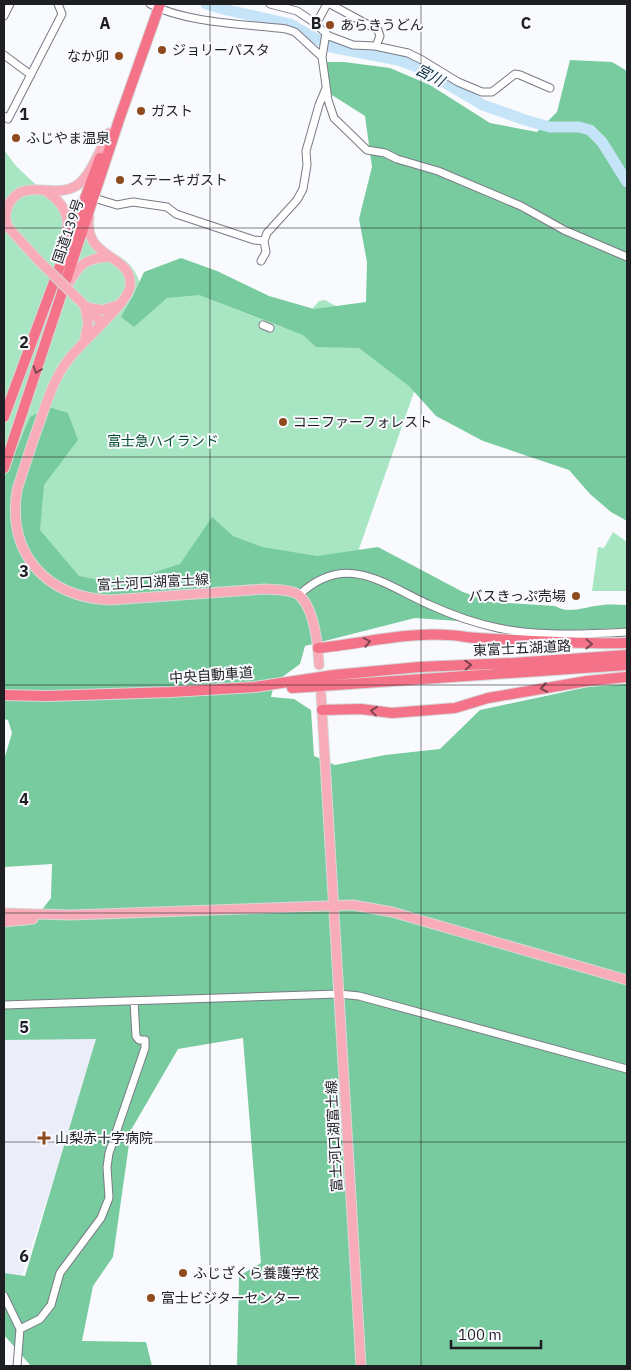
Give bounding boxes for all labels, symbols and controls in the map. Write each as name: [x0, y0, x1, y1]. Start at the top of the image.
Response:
text: A: [100, 13, 111, 33]
text: B: [311, 13, 322, 33]
text: C: [521, 13, 531, 33]
place label: あらきうどん: [340, 16, 424, 34]
marker: あらきうどん: [324, 19, 336, 31]
place label: ジョリーパスタ: [172, 41, 270, 59]
marker: ジョリーパスタ: [156, 44, 168, 56]
place label: なか卯: [67, 47, 109, 65]
marker: なか卯: [113, 50, 125, 62]
water label: 宮川: [412, 60, 449, 91]
place label: ガスト: [151, 102, 193, 120]
text: 1: [19, 104, 29, 124]
marker: ガスト: [135, 105, 147, 117]
place label: ふじやま温泉: [26, 129, 110, 147]
marker: ふじやま温泉: [10, 132, 22, 144]
place label: ステーキガスト: [130, 171, 228, 189]
marker: ステーキガスト: [114, 174, 126, 186]
street label: 国道139号: [49, 196, 87, 266]
text: 2: [19, 332, 29, 352]
one-way arrow: [32, 365, 42, 373]
place label: コニファーフォレスト: [293, 413, 432, 431]
marker: コニファーフォレスト: [277, 416, 289, 428]
park label: 富士急ハイランド: [107, 432, 219, 450]
text: 3: [19, 561, 29, 581]
street label: 富士河口湖富士線: [97, 570, 209, 594]
place label: バスきっぷ売場: [469, 587, 566, 605]
marker: バスきっぷ売場: [570, 590, 582, 602]
street label: 東富士五湖道路: [473, 636, 571, 660]
one-way arrow: [362, 637, 371, 648]
one-way arrow: [585, 638, 593, 649]
one-way arrow: [464, 659, 472, 670]
street label: 中央自動車道: [168, 663, 254, 687]
one-way arrow: [540, 683, 549, 693]
one-way arrow: [369, 706, 377, 717]
text: 4: [19, 789, 29, 809]
text: 5: [19, 1017, 29, 1037]
street label: 富士河口湖富士線: [322, 1080, 346, 1192]
place label: 山梨赤十字病院: [55, 1129, 153, 1147]
marker: 山梨赤十字病院: [37, 1131, 51, 1145]
text: 6: [19, 1246, 29, 1266]
place label: ふじざくら養護学校: [193, 1264, 319, 1282]
marker: ふじざくら養護学校: [177, 1267, 189, 1279]
place label: 富士ビジターセンター: [161, 1289, 301, 1307]
marker: 富士ビジターセンター: [145, 1292, 157, 1304]
scale bar: [451, 1318, 541, 1350]
text: 100 m: [458, 1325, 502, 1344]

